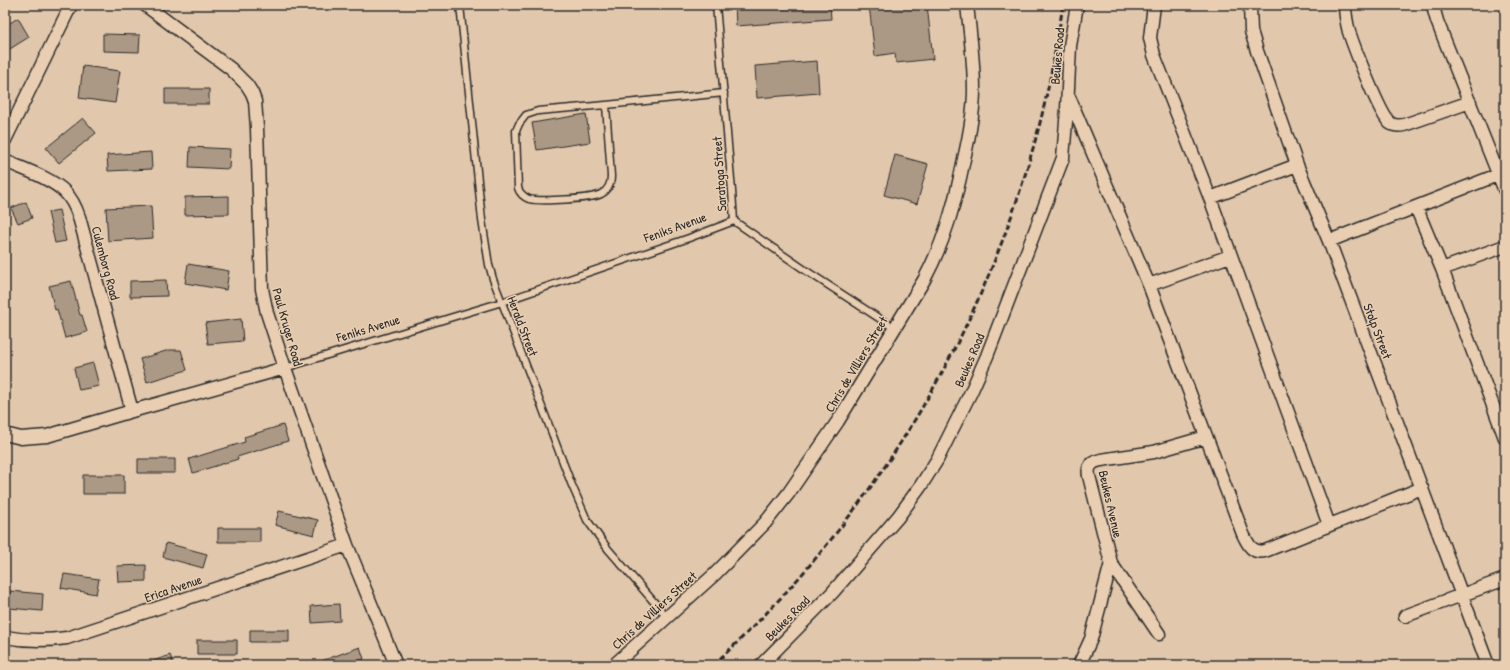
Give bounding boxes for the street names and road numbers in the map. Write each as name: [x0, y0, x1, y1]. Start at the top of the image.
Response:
street label: Beukes Road: [1046, 27, 1068, 85]
street label: Saratoga Street: [707, 135, 731, 212]
street label: Feniks Avenue: [640, 207, 709, 247]
street label: Culemborg Road: [88, 224, 124, 302]
street label: Paul Kruger Road: [268, 286, 308, 368]
street label: Herald Street: [503, 293, 543, 359]
street label: Stolp Street: [1359, 301, 1397, 362]
street label: Feniks Avenue: [333, 310, 402, 346]
street label: Chris de Villiers Street: [820, 312, 892, 415]
street label: Beukes Road: [950, 330, 988, 390]
street label: Beukes Avenue: [1095, 469, 1127, 539]
street label: Chris de Villiers Street: [608, 567, 701, 653]
street label: Erica Avenue: [142, 570, 204, 606]
street label: Beukes Road: [761, 592, 813, 644]

